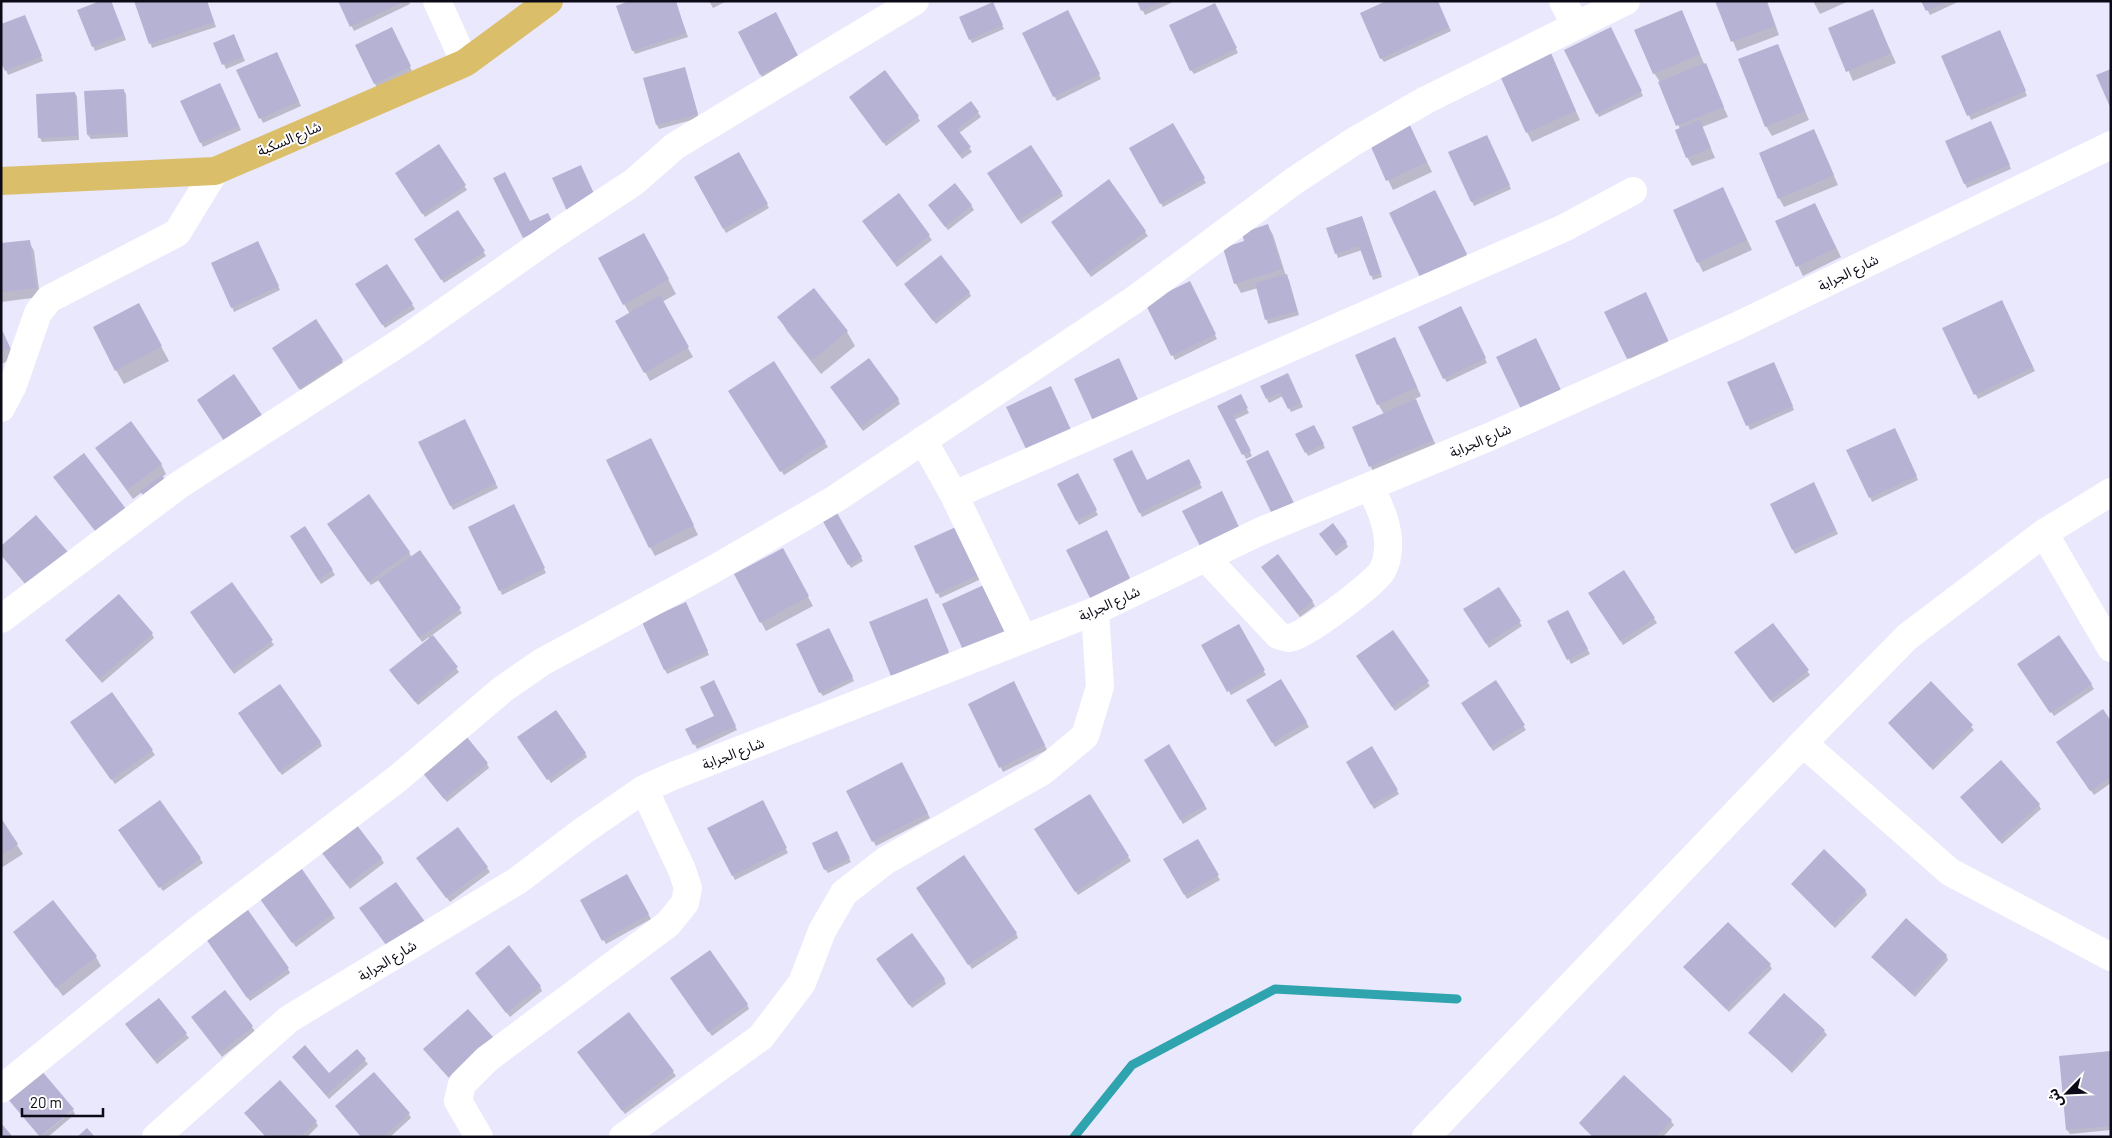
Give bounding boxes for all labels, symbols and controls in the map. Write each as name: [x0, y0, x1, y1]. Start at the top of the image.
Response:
street label: شارع السكبة: [255, 117, 325, 162]
street label: شارع الجرابة: [1815, 250, 1882, 297]
street label: شارع الجرابة: [1447, 419, 1514, 463]
street label: شارع الجرابة: [1076, 582, 1143, 627]
street label: شارع الجرابة: [700, 733, 768, 775]
street label: شارع الجرابة: [355, 936, 421, 987]
north arrow: [2042, 1068, 2092, 1118]
scale bar: [22, 1086, 104, 1118]
text: ش: [2043, 1086, 2066, 1111]
text: 20 m: [30, 1093, 62, 1111]

